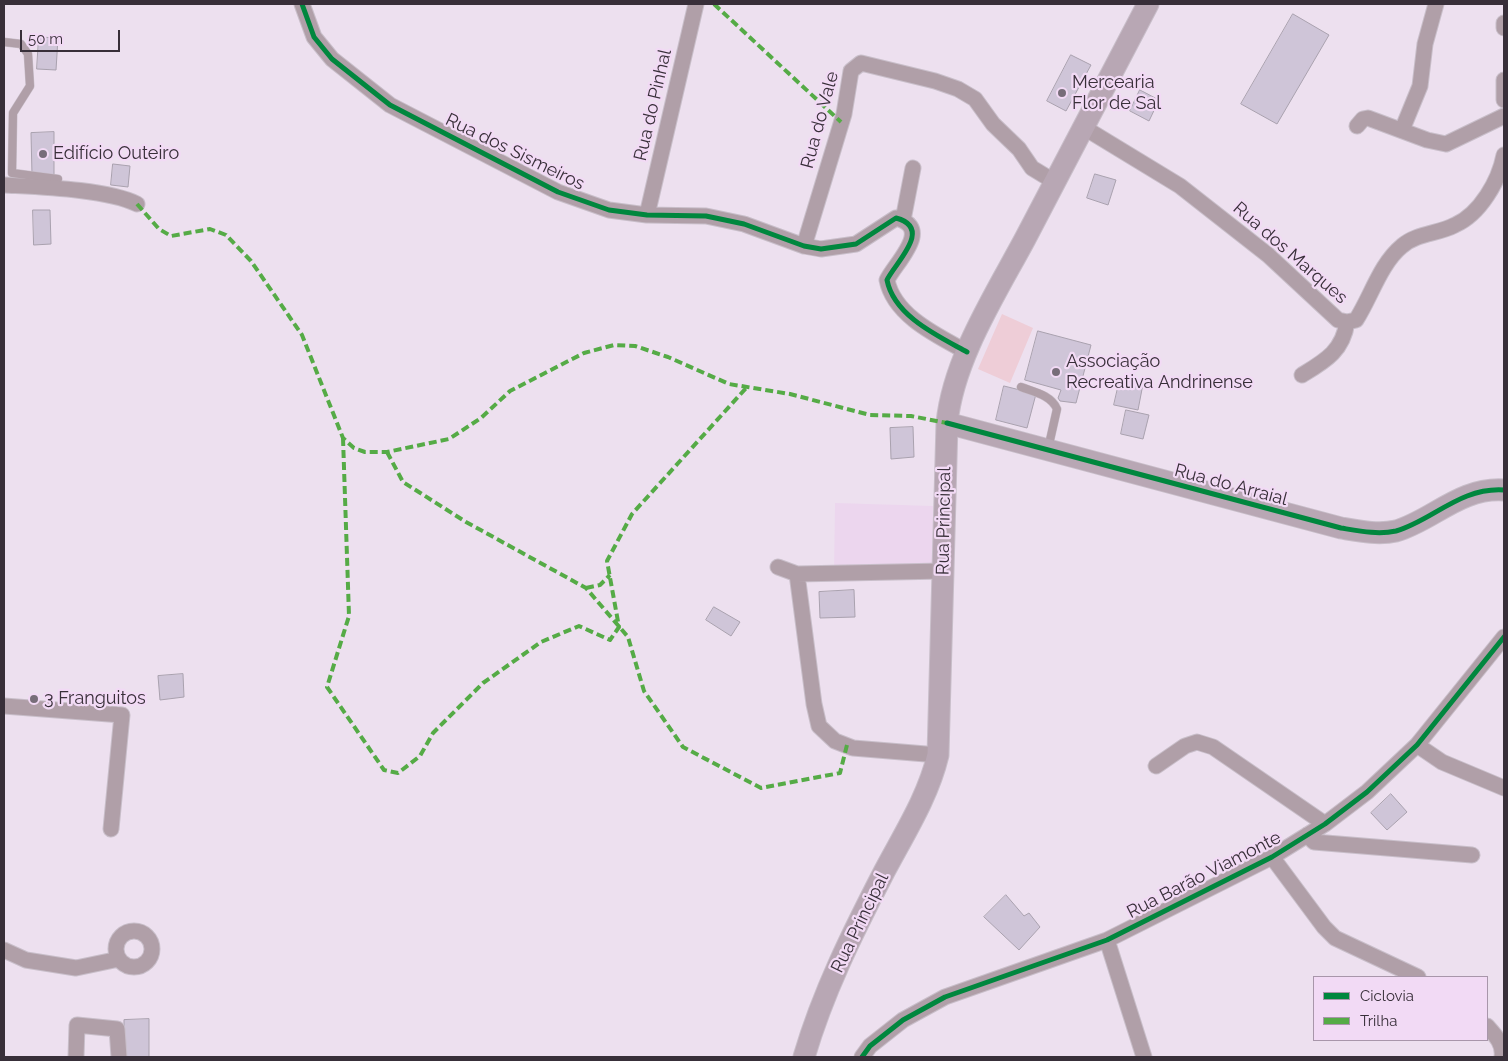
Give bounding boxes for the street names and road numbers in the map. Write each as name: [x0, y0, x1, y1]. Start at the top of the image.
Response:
street label: Rua do Pinhal: [630, 47, 676, 163]
street label: Rua do Vale: [797, 69, 843, 171]
street label: Rua dos Sismeiros: [442, 109, 588, 195]
street label: Rua dos Marques: [1228, 197, 1352, 309]
street label: Rua do Arraial: [1172, 460, 1290, 510]
street label: Rua Principal: [932, 467, 956, 575]
street label: Rua Barão Viamonte: [1123, 827, 1285, 923]
street label: Rua Principal: [827, 870, 893, 976]

